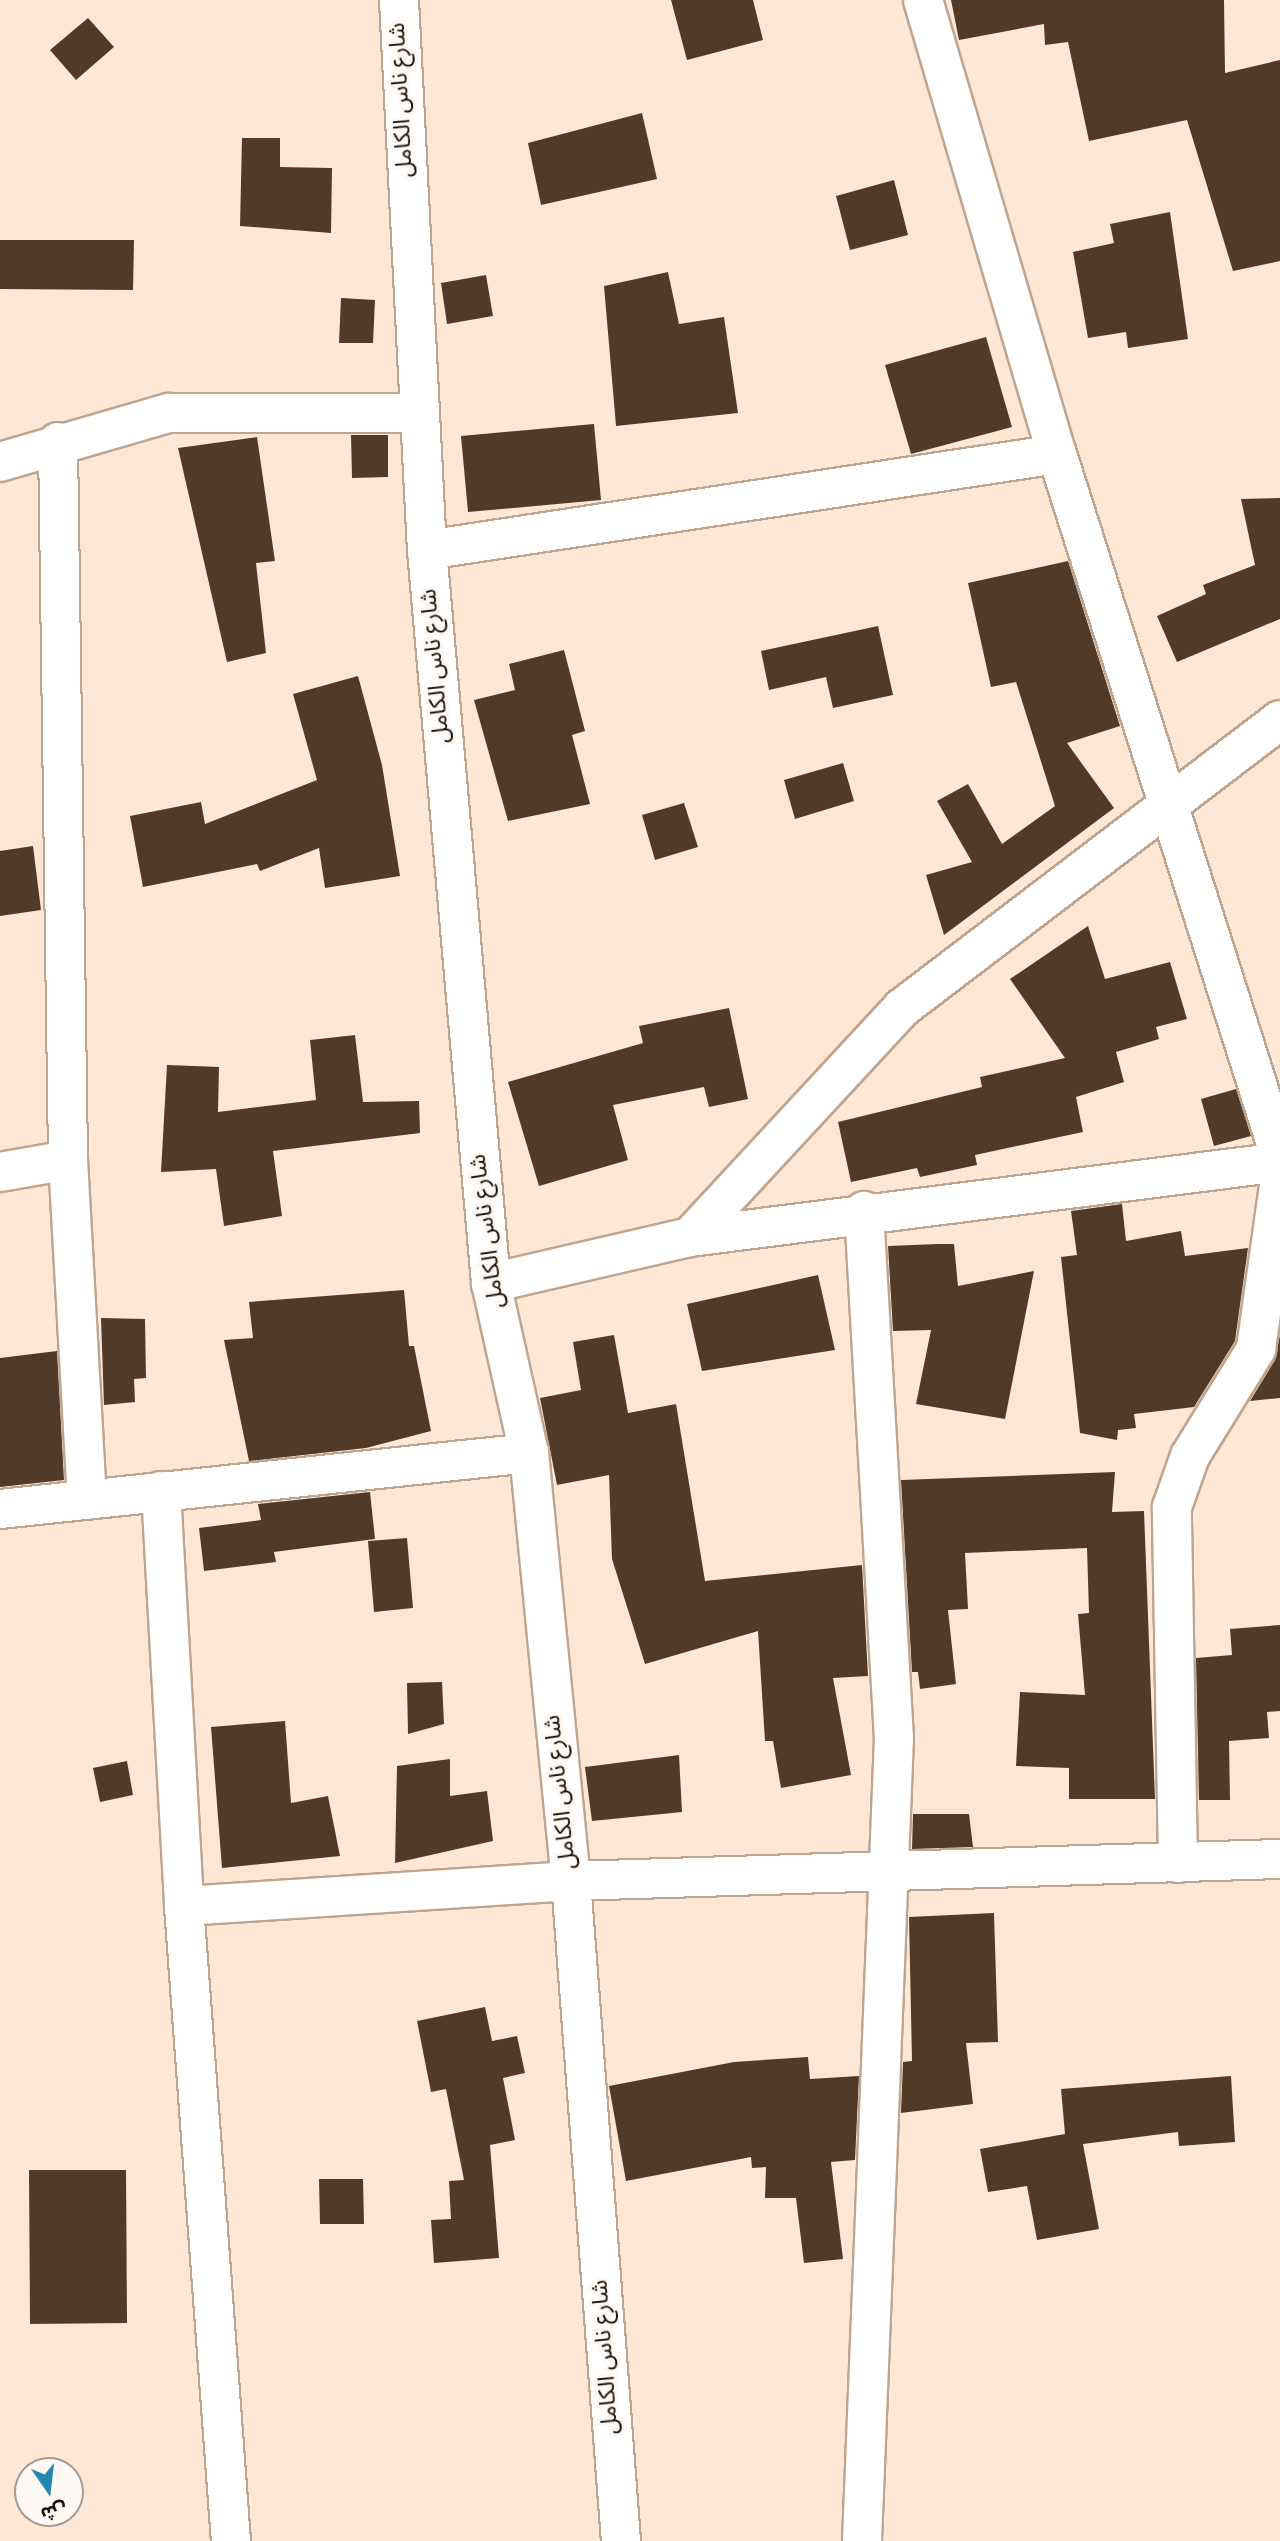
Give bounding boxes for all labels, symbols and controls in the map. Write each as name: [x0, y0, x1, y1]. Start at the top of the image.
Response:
street label: شارع ناس الكامل: [385, 22, 421, 178]
street label: شارع ناس الكامل: [416, 588, 458, 744]
street label: شارع ناس الكامل: [466, 1152, 512, 1310]
street label: شارع ناس الكامل: [540, 1713, 584, 1871]
street label: شارع ناس الكامل: [588, 2279, 626, 2435]
north arrow: [14, 2457, 84, 2527]
text: ش: [38, 2496, 69, 2525]

